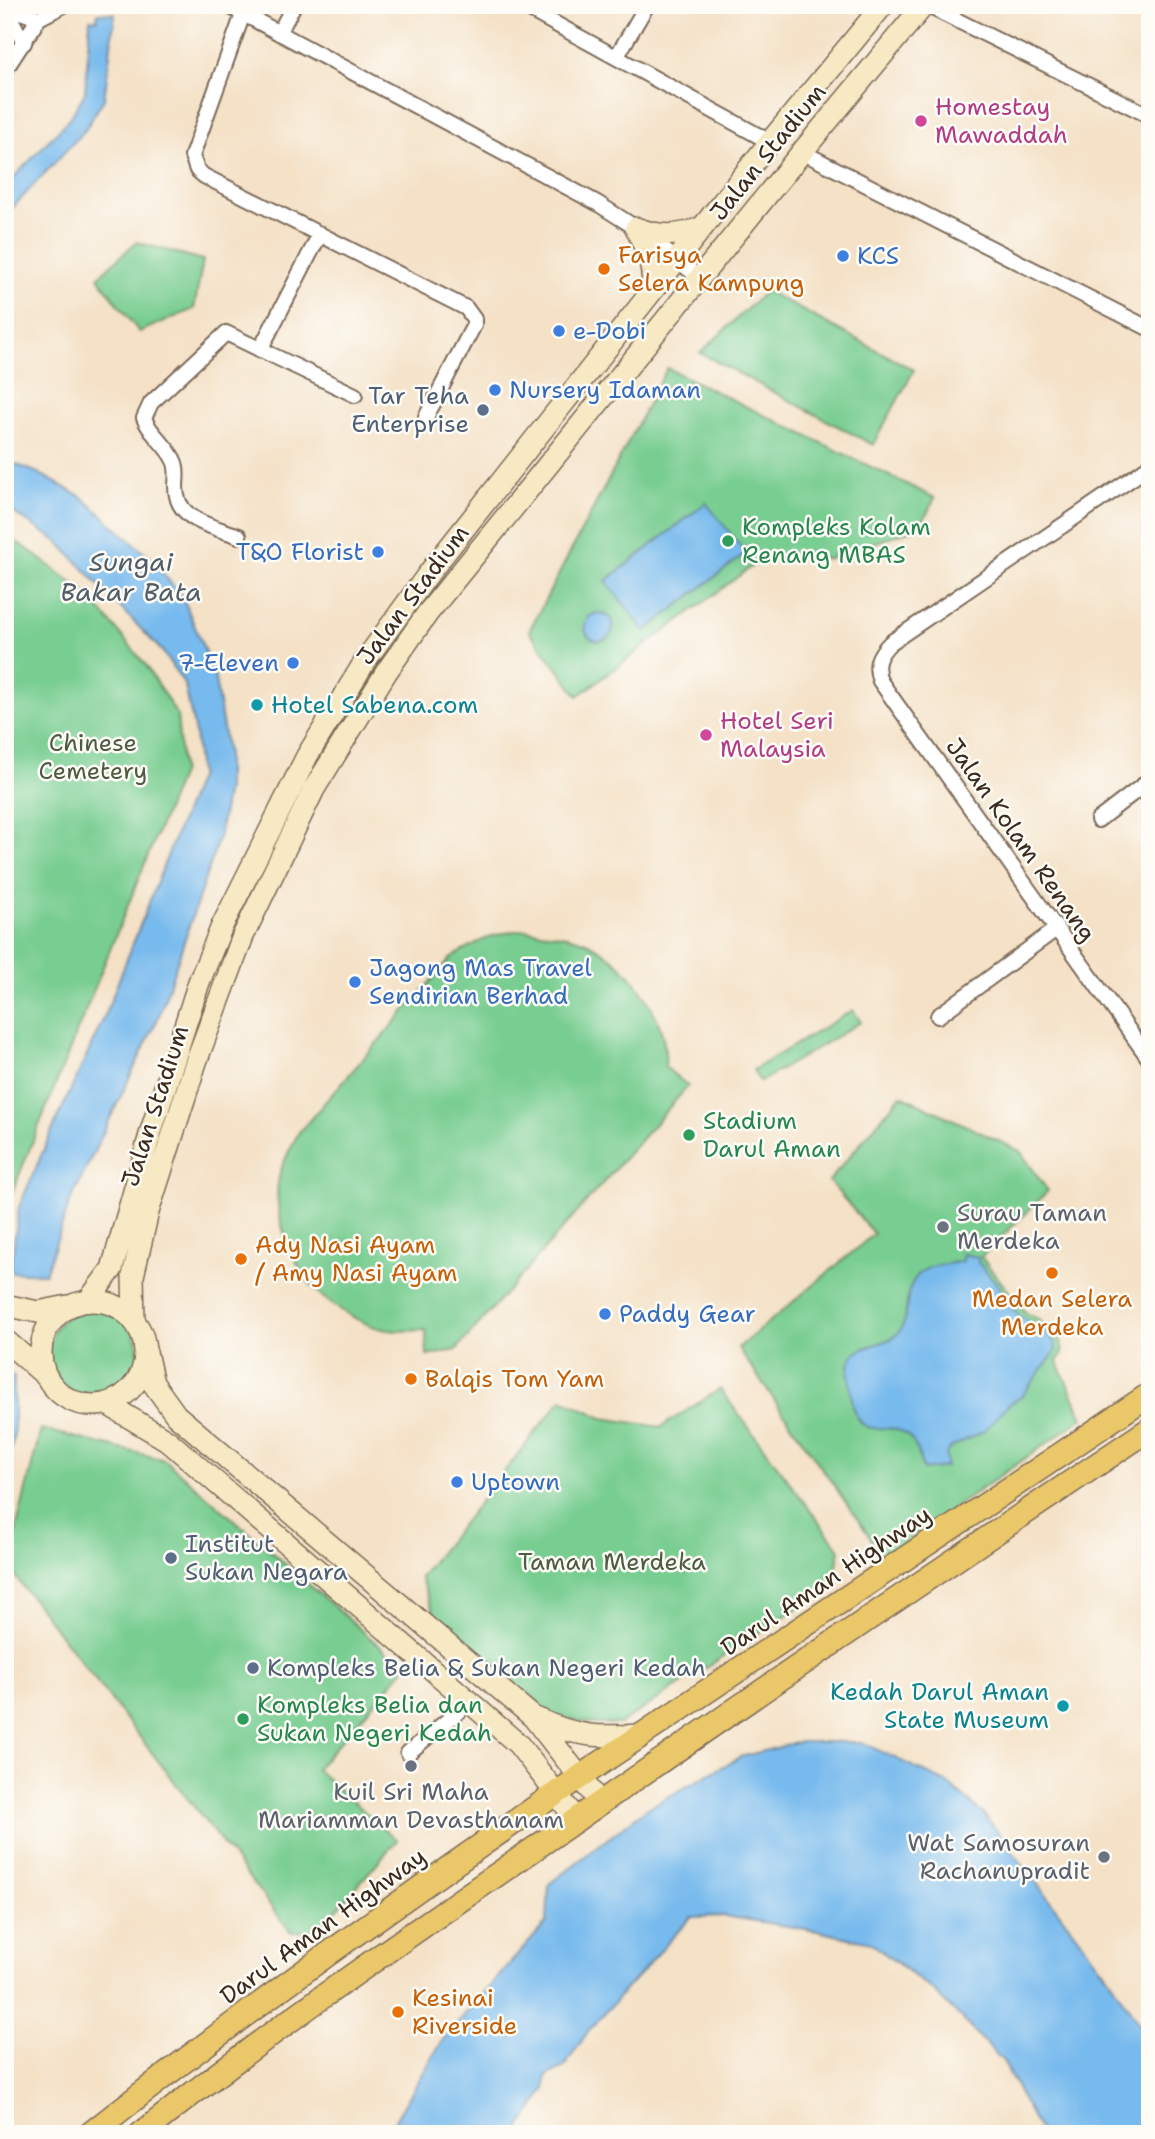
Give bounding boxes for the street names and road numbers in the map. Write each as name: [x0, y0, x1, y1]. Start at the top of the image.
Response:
street label: Jalan Stadium: [703, 77, 833, 227]
street label: Jalan Stadium: [350, 518, 476, 672]
street label: Jalan Kolam Renang: [939, 732, 1103, 948]
street label: Jalan Stadium: [114, 1021, 196, 1191]
street label: Darul Aman Highway: [715, 1499, 937, 1663]
street label: Darul Aman Highway: [214, 1840, 432, 2012]

